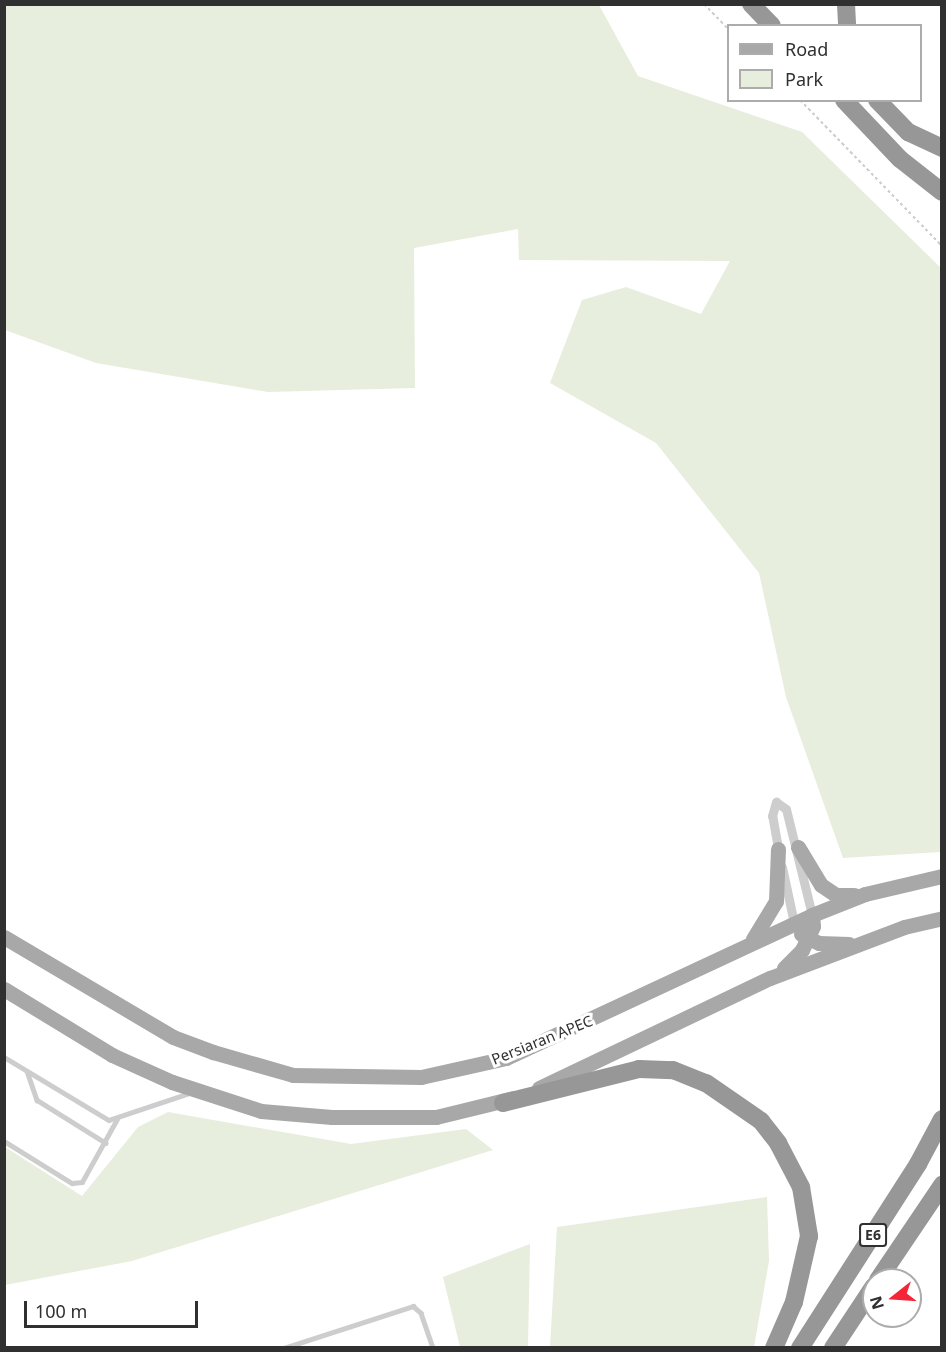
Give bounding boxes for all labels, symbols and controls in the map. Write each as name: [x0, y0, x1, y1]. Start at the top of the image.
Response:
legend: [727, 24, 922, 102]
text: Road: [785, 37, 828, 61]
text: Park: [785, 67, 823, 91]
street label: Persiaran APEC: [489, 1012, 595, 1068]
road number: E6: [858, 1224, 888, 1246]
north arrow: [862, 1268, 922, 1328]
scale bar: [27, 1289, 201, 1327]
text: N: [864, 1293, 889, 1312]
text: 100 m: [35, 1299, 87, 1323]

